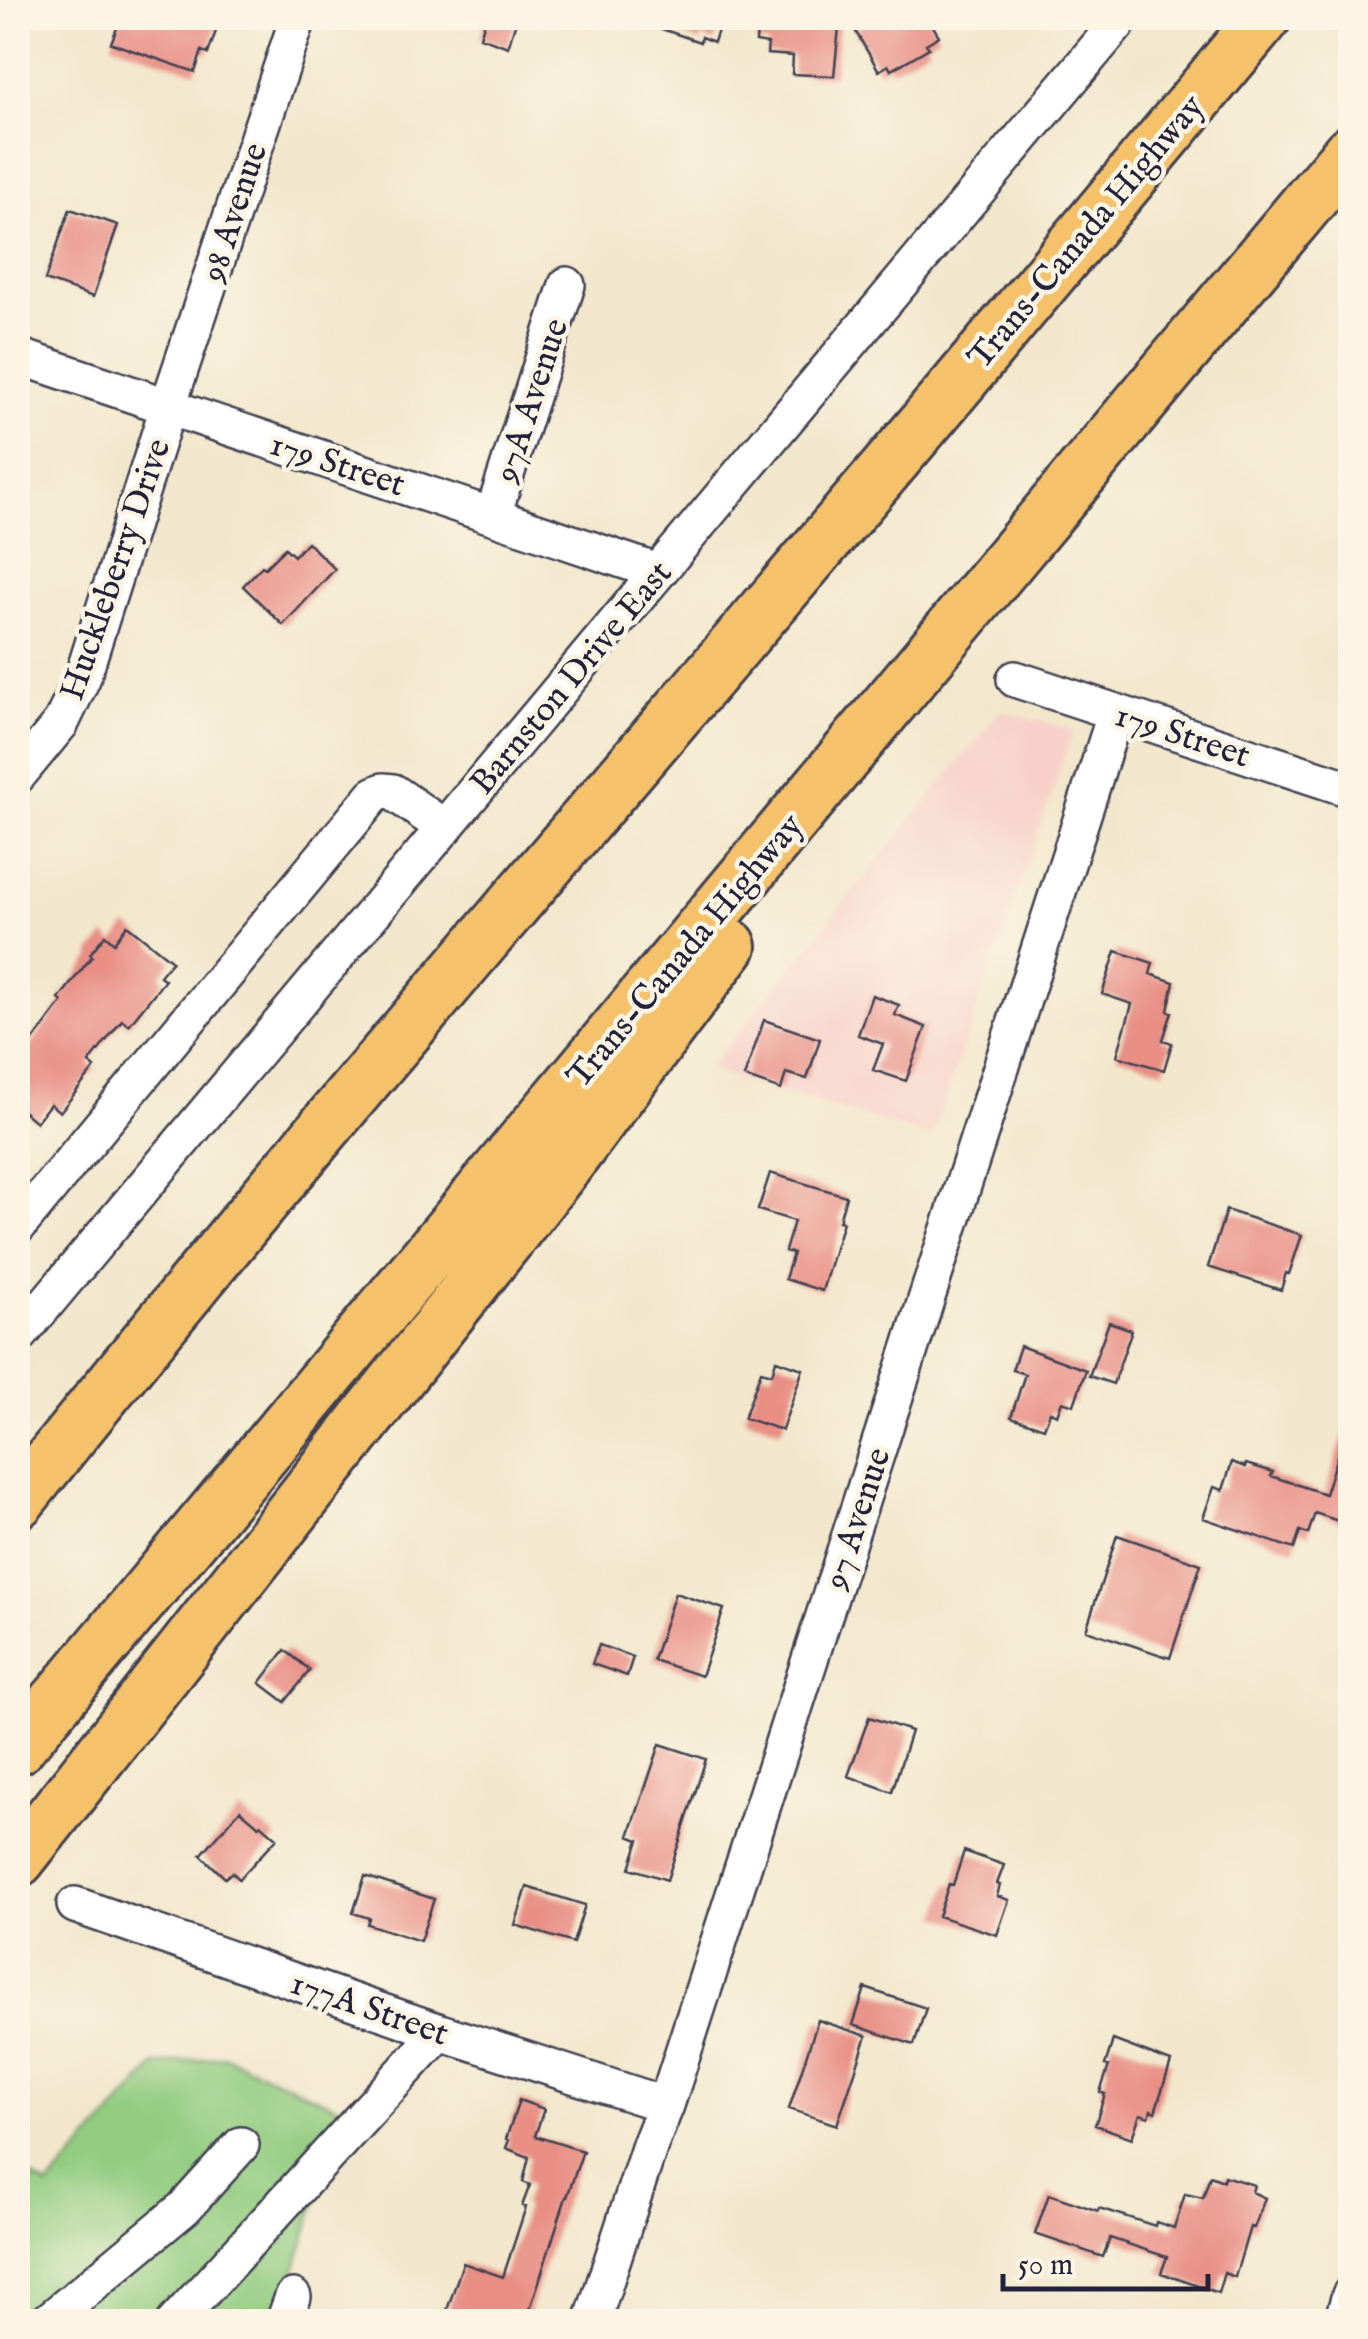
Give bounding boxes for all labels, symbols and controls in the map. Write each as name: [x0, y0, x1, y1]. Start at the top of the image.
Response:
street label: Trans-Canada Highway: [959, 85, 1215, 379]
street label: 98 Avenue: [191, 138, 279, 289]
street label: 97A Avenue: [484, 313, 580, 489]
street label: 179 Street: [264, 422, 410, 508]
street label: Huckleberry Drive: [51, 433, 182, 707]
street label: Barnston Drive East: [461, 552, 683, 805]
street label: 179 Street: [1109, 693, 1255, 779]
street label: Trans-Canada Highway: [558, 804, 814, 1098]
street label: 97 Avenue: [814, 1442, 902, 1596]
street label: 177A Street: [284, 1961, 454, 2057]
scale bar: [1003, 2229, 1208, 2291]
text: 50 m: [1018, 2247, 1073, 2285]

